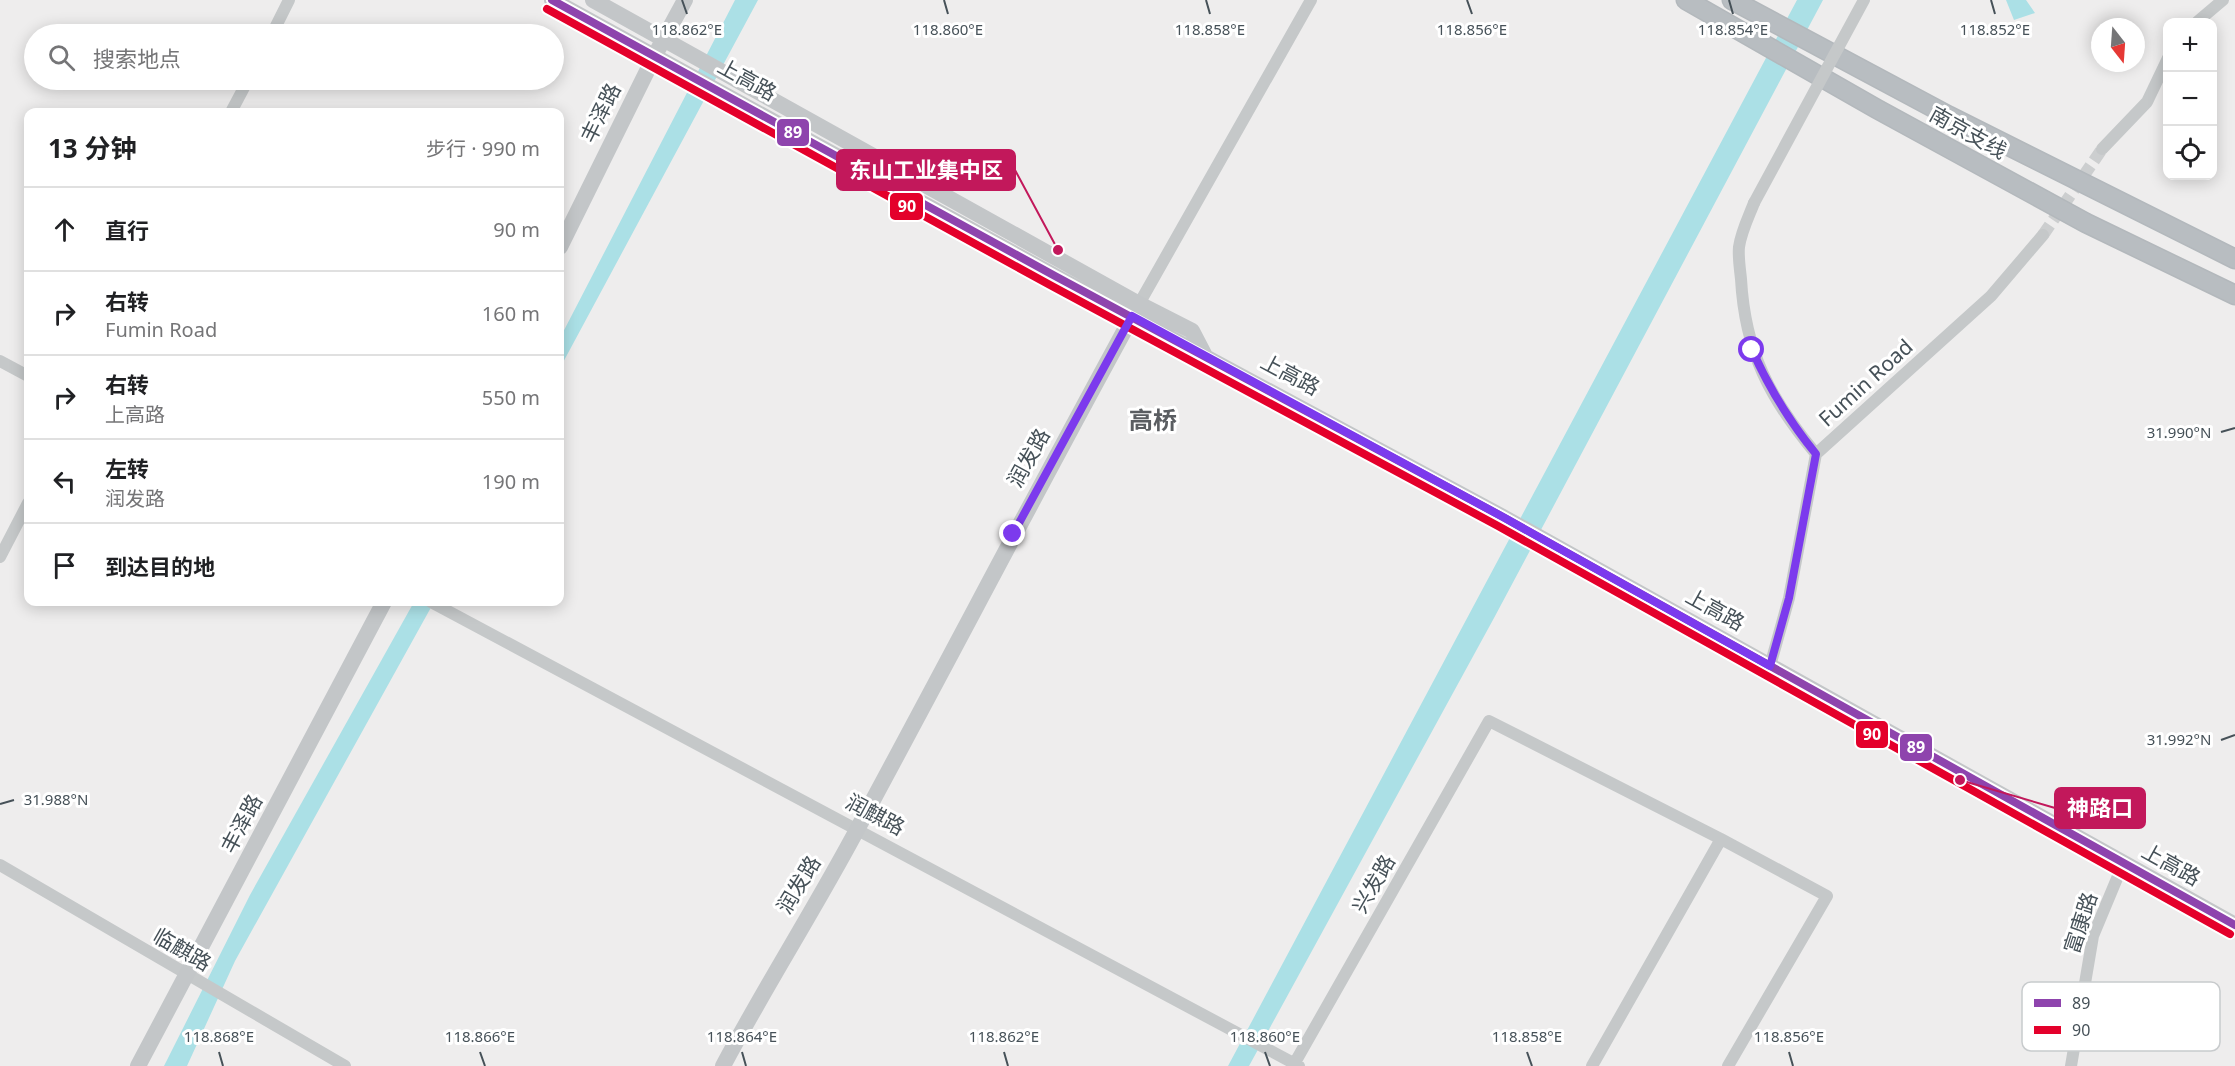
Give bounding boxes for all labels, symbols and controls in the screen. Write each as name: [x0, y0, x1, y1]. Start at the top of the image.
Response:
north arrow: [2091, 18, 2145, 72]
map controls: [2163, 18, 2217, 180]
button: +: [2163, 18, 2217, 72]
text: 118.862°E: [652, 19, 722, 39]
text: 118.860°E: [913, 19, 983, 39]
text: 118.858°E: [1175, 19, 1245, 39]
text: 118.856°E: [1437, 19, 1507, 39]
text: 118.854°E: [1698, 19, 1768, 39]
text: 118.852°E: [1960, 19, 2030, 39]
search box: [24, 24, 564, 90]
icon: search: [45, 41, 78, 74]
text: 搜索地点: [93, 43, 181, 73]
street label: 上高路: [713, 52, 782, 107]
button: −: [2163, 72, 2217, 126]
street label: 丰泽路: [574, 78, 626, 147]
street label: 南京支线: [1925, 100, 2012, 165]
line badge: 89: [776, 118, 810, 147]
text: 89: [784, 121, 802, 143]
button: locate: [2163, 126, 2217, 180]
text: 13 分钟: [48, 130, 137, 166]
text: 步行 · 990 m: [426, 135, 540, 162]
callout: 东山工业集中区: [837, 150, 1015, 190]
text: 东山工业集中区: [849, 154, 1003, 184]
line badge: 90: [889, 192, 924, 221]
text: 90: [898, 195, 916, 217]
icon: ahead: [48, 213, 81, 246]
text: 直行: [105, 215, 149, 245]
text: 90 m: [493, 216, 540, 243]
text: 右转: [105, 286, 149, 316]
icon: right: [48, 297, 81, 330]
text: 160 m: [482, 300, 540, 327]
text: Fumin Road: [105, 316, 217, 343]
street label: Fumin Road: [1812, 332, 1918, 432]
route start: [1738, 336, 1764, 362]
street label: 上高路: [1256, 347, 1325, 401]
text: 右转: [105, 369, 149, 399]
icon: right: [48, 381, 81, 414]
text: 550 m: [482, 384, 540, 411]
text: 上高路: [105, 401, 165, 428]
district label: 高桥: [1129, 403, 1177, 436]
text: 31.990°N: [2147, 422, 2211, 442]
street label: 润发路: [1001, 423, 1056, 492]
text: 左转: [105, 453, 149, 483]
icon: left: [48, 465, 81, 498]
text: 190 m: [482, 468, 540, 495]
text: 润发路: [105, 485, 165, 512]
route end: [999, 520, 1025, 546]
icon: arrive: [48, 549, 81, 582]
text: 到达目的地: [105, 551, 215, 581]
street label: 上高路: [1681, 582, 1750, 637]
line badge: 90: [1855, 720, 1889, 749]
text: 90: [1863, 723, 1881, 745]
text: 31.992°N: [2147, 729, 2211, 749]
line badge: 89: [1899, 733, 1933, 762]
text: 89: [1907, 736, 1925, 758]
street label: 润麒路: [841, 787, 910, 841]
callout: 神路口: [2055, 788, 2145, 828]
text: 31.988°N: [24, 789, 88, 809]
street label: 丰泽路: [214, 789, 268, 858]
text: 神路口: [2067, 792, 2133, 822]
street label: 上高路: [2137, 837, 2206, 892]
street label: 兴发路: [1345, 849, 1401, 918]
street label: 润发路: [770, 850, 826, 919]
street label: 富康路: [2057, 888, 2103, 957]
street label: 临麒路: [148, 921, 217, 977]
legend: [2022, 982, 2220, 1051]
text: 89: [2072, 992, 2090, 1014]
text: 90: [2072, 1019, 2090, 1041]
text: 118.868°E: [184, 1026, 254, 1046]
text: 118.866°E: [445, 1026, 515, 1046]
text: 118.864°E: [707, 1026, 777, 1046]
text: 118.862°E: [969, 1026, 1039, 1046]
text: 118.860°E: [1230, 1026, 1300, 1046]
text: 118.858°E: [1492, 1026, 1562, 1046]
text: 118.856°E: [1754, 1026, 1824, 1046]

